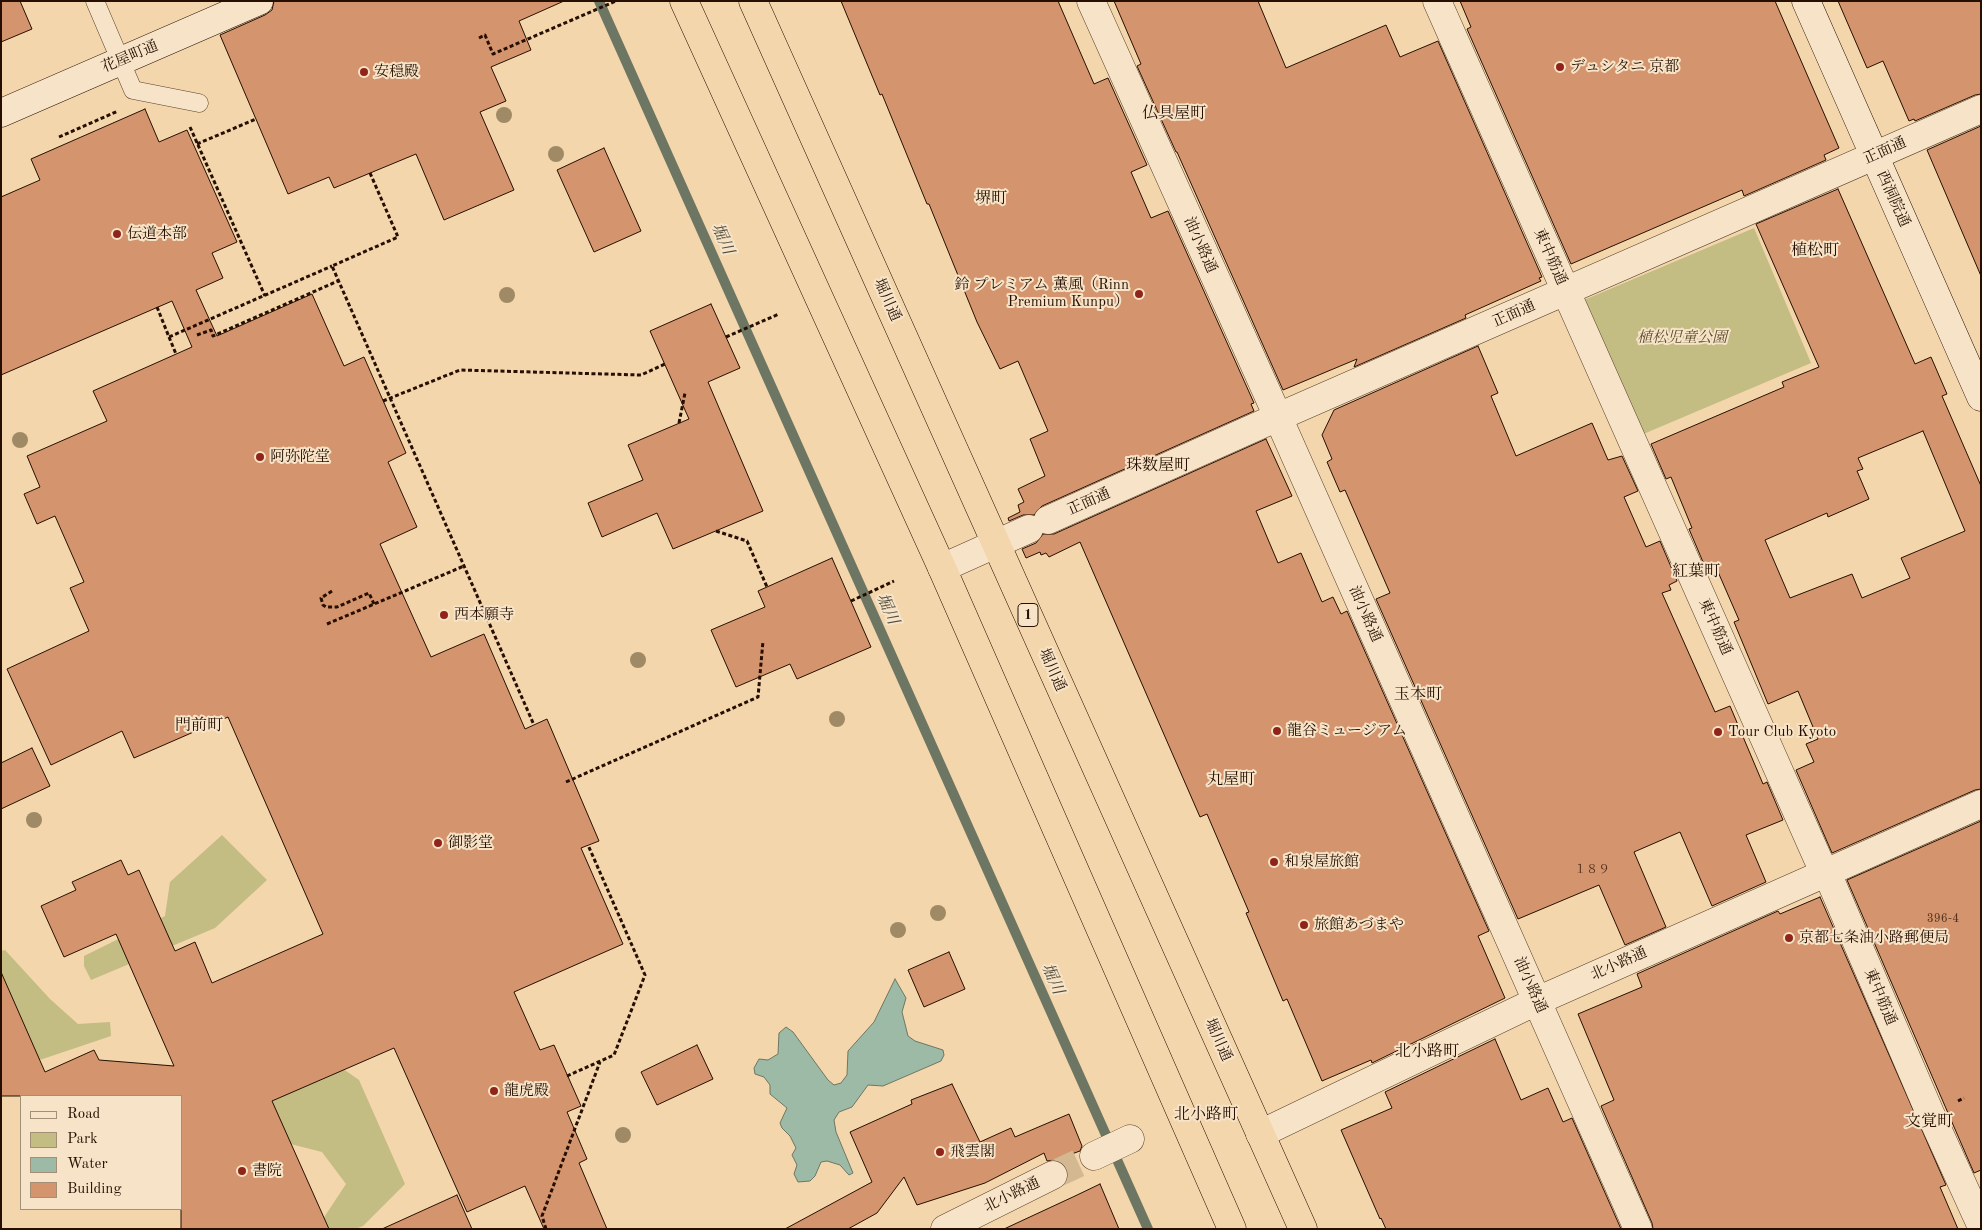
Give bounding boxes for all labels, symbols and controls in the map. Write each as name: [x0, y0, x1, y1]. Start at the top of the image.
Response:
street label: 花屋町通: [99, 37, 161, 77]
place label: デュシタニ 京都: [1570, 58, 1679, 76]
marker: デュシタニ 京都: [1554, 61, 1566, 73]
place label: 安穏殿: [374, 63, 419, 81]
marker: 安穏殿: [358, 66, 370, 78]
district label: 仏具屋町: [1142, 104, 1206, 124]
street label: 正面通: [1861, 134, 1909, 168]
street label: 西洞院通: [1873, 168, 1913, 230]
district label: 堺町: [975, 189, 1007, 209]
street label: 油小路通: [1180, 214, 1220, 276]
water label: 堀川: [707, 220, 737, 258]
place label: 伝道本部: [127, 225, 187, 243]
street label: 東中筋通: [1530, 226, 1570, 288]
marker: 伝道本部: [111, 228, 123, 240]
district label: 植松町: [1791, 241, 1839, 261]
street label: 堀川通: [870, 276, 904, 324]
place label: 鈴 プレミアム 薫風（Rinn Premium Kunpu）: [955, 276, 1129, 311]
marker: 鈴 プレミアム 薫風（Rinn Premium Kunpu）: [1133, 288, 1145, 300]
street label: 正面通: [1490, 297, 1538, 331]
park label: 植松児童公園: [1637, 329, 1727, 347]
place label: 阿弥陀堂: [270, 448, 330, 466]
marker: 阿弥陀堂: [254, 451, 266, 463]
district label: 珠数屋町: [1126, 456, 1190, 476]
street label: 正面通: [1065, 485, 1113, 519]
district label: 紅葉町: [1672, 562, 1720, 582]
street label: 油小路通: [1345, 583, 1385, 645]
water label: 堀川: [872, 590, 902, 628]
street label: 東中筋通: [1695, 596, 1735, 658]
road number: 1: [1018, 604, 1038, 626]
place label: 西本願寺: [454, 606, 514, 624]
marker: 西本願寺: [438, 609, 450, 621]
street label: 堀川通: [1035, 646, 1069, 694]
district label: 玉本町: [1394, 685, 1442, 705]
district label: 門前町: [175, 716, 223, 736]
place label: 龍谷ミュージアム: [1287, 722, 1407, 740]
place label: Tour Club Kyoto: [1728, 723, 1836, 741]
marker: 龍谷ミュージアム: [1271, 725, 1283, 737]
marker: Tour Club Kyoto: [1712, 726, 1724, 738]
district label: 丸屋町: [1207, 770, 1255, 790]
place label: 御影堂: [448, 834, 493, 852]
marker: 御影堂: [432, 837, 444, 849]
place label: 和泉屋旅館: [1284, 853, 1359, 871]
marker: 和泉屋旅館: [1268, 856, 1280, 868]
house number: １８９: [1574, 863, 1610, 877]
house number: 396-4: [1927, 912, 1959, 926]
place label: 旅館あづまや: [1314, 916, 1404, 934]
marker: 旅館あづまや: [1298, 919, 1310, 931]
place label: 京都七条油小路郵便局: [1799, 929, 1949, 947]
marker: 京都七条油小路郵便局: [1783, 932, 1795, 944]
street label: 北小路通: [1588, 944, 1650, 984]
street label: 油小路通: [1510, 954, 1550, 1016]
water label: 堀川: [1037, 960, 1067, 998]
street label: 東中筋通: [1860, 966, 1900, 1028]
street label: 堀川通: [1201, 1016, 1235, 1064]
district label: 北小路町: [1395, 1042, 1459, 1062]
place label: 龍虎殿: [504, 1082, 549, 1100]
marker: 龍虎殿: [488, 1085, 500, 1097]
legend: [20, 1095, 182, 1210]
district label: 北小路町: [1174, 1105, 1238, 1125]
text: Road: [67, 1107, 100, 1122]
district label: 文覚町: [1905, 1112, 1953, 1132]
text: Park: [67, 1132, 98, 1147]
place label: 飛雲閣: [950, 1143, 995, 1161]
marker: 飛雲閣: [934, 1146, 946, 1158]
text: Water: [67, 1157, 108, 1172]
place label: 書院: [252, 1162, 282, 1180]
marker: 書院: [236, 1165, 248, 1177]
street label: 北小路通: [981, 1174, 1043, 1216]
text: Building: [67, 1182, 122, 1197]

